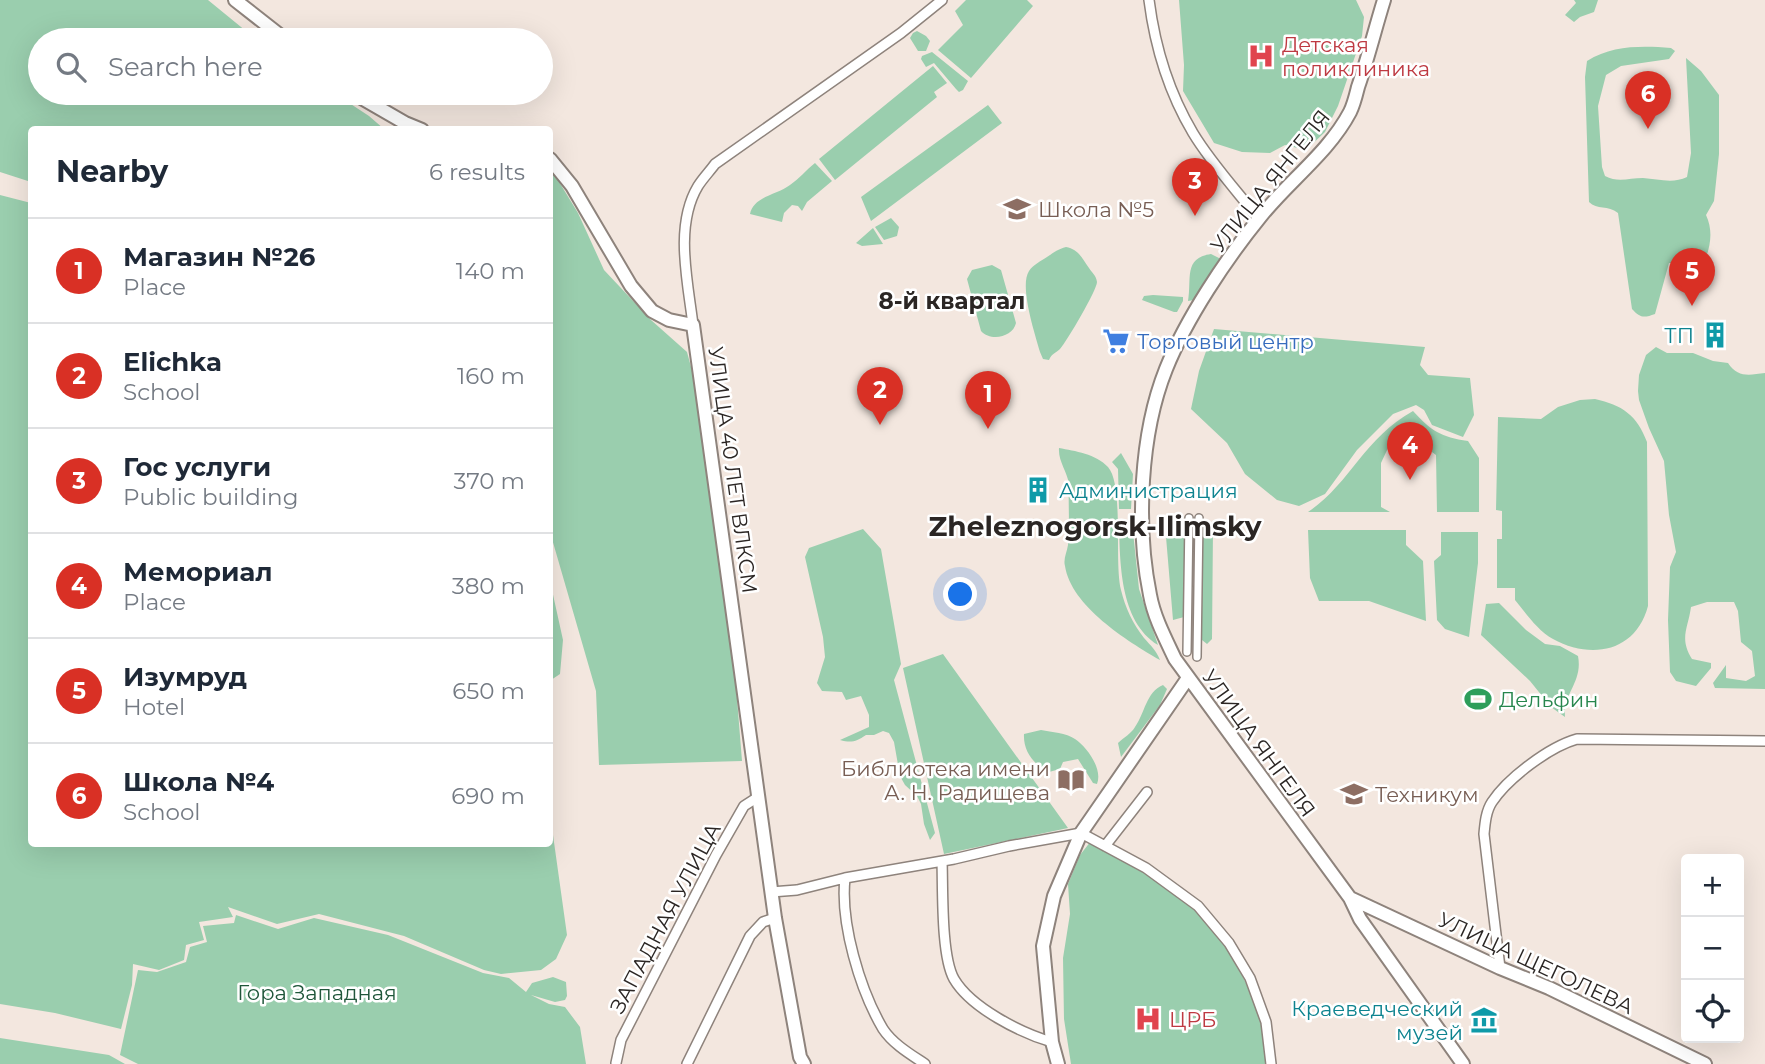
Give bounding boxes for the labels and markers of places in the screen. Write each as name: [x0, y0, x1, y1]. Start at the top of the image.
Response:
place label: Детская поликлиника: [1282, 32, 1430, 81]
hospital icon: Детская поликлиника: [1246, 41, 1276, 71]
pin: 6: [1625, 71, 1671, 129]
pin: 3: [1172, 158, 1218, 216]
school or university icon: Школа №5: [1002, 194, 1032, 224]
place label: Школа №5: [1038, 197, 1154, 222]
pin: 5: [1669, 248, 1715, 306]
building icon: ТП: [1700, 320, 1730, 350]
place label: ТП: [1664, 323, 1694, 348]
supermarket icon: Торговый центр: [1101, 326, 1131, 356]
place label: Торговый центр: [1137, 329, 1314, 354]
pin: 2: [857, 367, 903, 425]
pin: 1: [965, 371, 1011, 429]
pin: 4: [1387, 422, 1433, 480]
building icon: Администрация: [1023, 475, 1053, 505]
place label: Администрация: [1059, 478, 1238, 503]
sports icon: Дельфин: [1463, 684, 1493, 714]
place label: Дельфин: [1499, 687, 1598, 712]
place label: Библиотека имени А. Н. Радищева: [841, 756, 1050, 805]
library icon: Библиотека имени А. Н. Радищева: [1056, 765, 1086, 795]
school or university icon: Техникум: [1339, 779, 1369, 809]
place label: Техникум: [1375, 782, 1479, 807]
place label: Краеведческий музей: [1291, 996, 1463, 1045]
hospital icon: ЦРБ: [1133, 1004, 1163, 1034]
museum icon: Краеведческий музей: [1469, 1005, 1499, 1035]
place label: ЦРБ: [1169, 1007, 1216, 1032]

